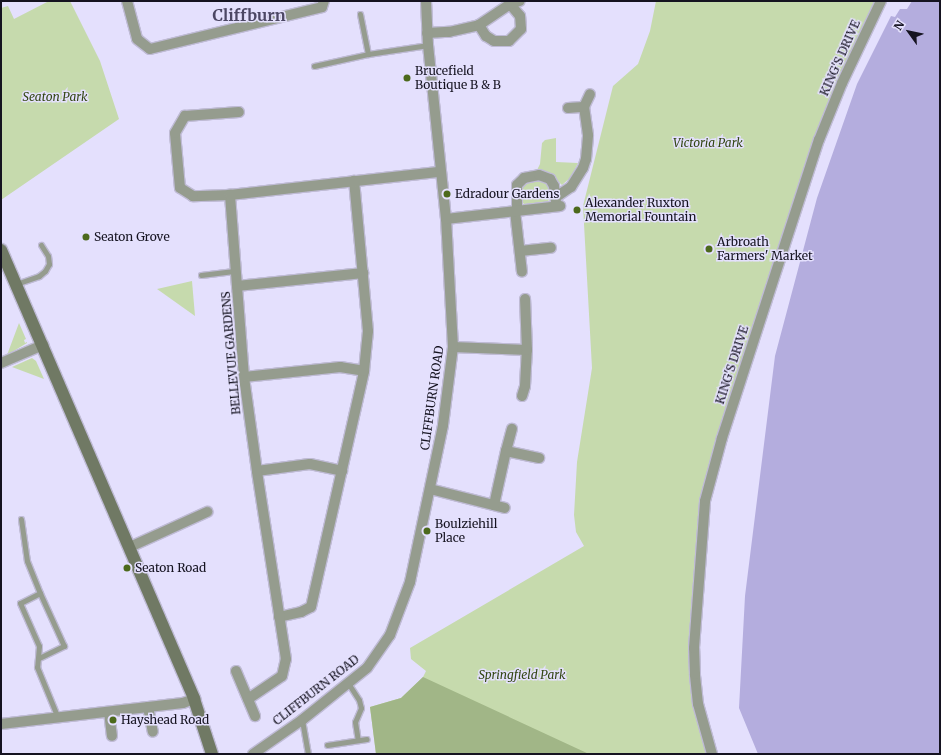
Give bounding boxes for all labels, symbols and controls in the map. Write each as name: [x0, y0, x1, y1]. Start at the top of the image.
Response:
district label: Cliffburn: [212, 5, 286, 25]
north arrow: [889, 12, 929, 52]
street label: KING'S DRIVE: [817, 18, 863, 98]
text: N: [891, 18, 907, 33]
place label: Brucefield Boutique B & B: [415, 64, 501, 92]
marker: Brucefield Boutique B & B: [402, 73, 412, 83]
park label: Seaton Park: [22, 90, 88, 104]
park label: Victoria Park: [673, 136, 743, 150]
place label: Edradour Gardens: [455, 187, 559, 201]
marker: Edradour Gardens: [442, 189, 452, 199]
place label: Alexander Ruxton Memorial Fountain: [585, 196, 696, 224]
marker: Alexander Ruxton Memorial Fountain: [572, 205, 582, 215]
place label: Seaton Grove: [94, 230, 170, 244]
marker: Seaton Grove: [81, 232, 91, 242]
place label: Arbroath Farmers' Market: [717, 235, 813, 263]
marker: Arbroath Farmers' Market: [704, 244, 714, 254]
street label: BELLEVUE GARDENS: [218, 291, 244, 415]
street label: KING'S DRIVE: [713, 324, 751, 406]
street label: CLIFFBURN ROAD: [418, 345, 446, 451]
place label: Boulziehill Place: [435, 517, 497, 545]
marker: Boulziehill Place: [422, 526, 432, 536]
place label: Seaton Road: [135, 561, 206, 575]
marker: Seaton Road: [122, 563, 132, 573]
street label: CLIFFBURN ROAD: [270, 652, 362, 728]
park label: Springfield Park: [479, 668, 565, 682]
place label: Hayshead Road: [121, 713, 209, 727]
marker: Hayshead Road: [108, 715, 118, 725]

